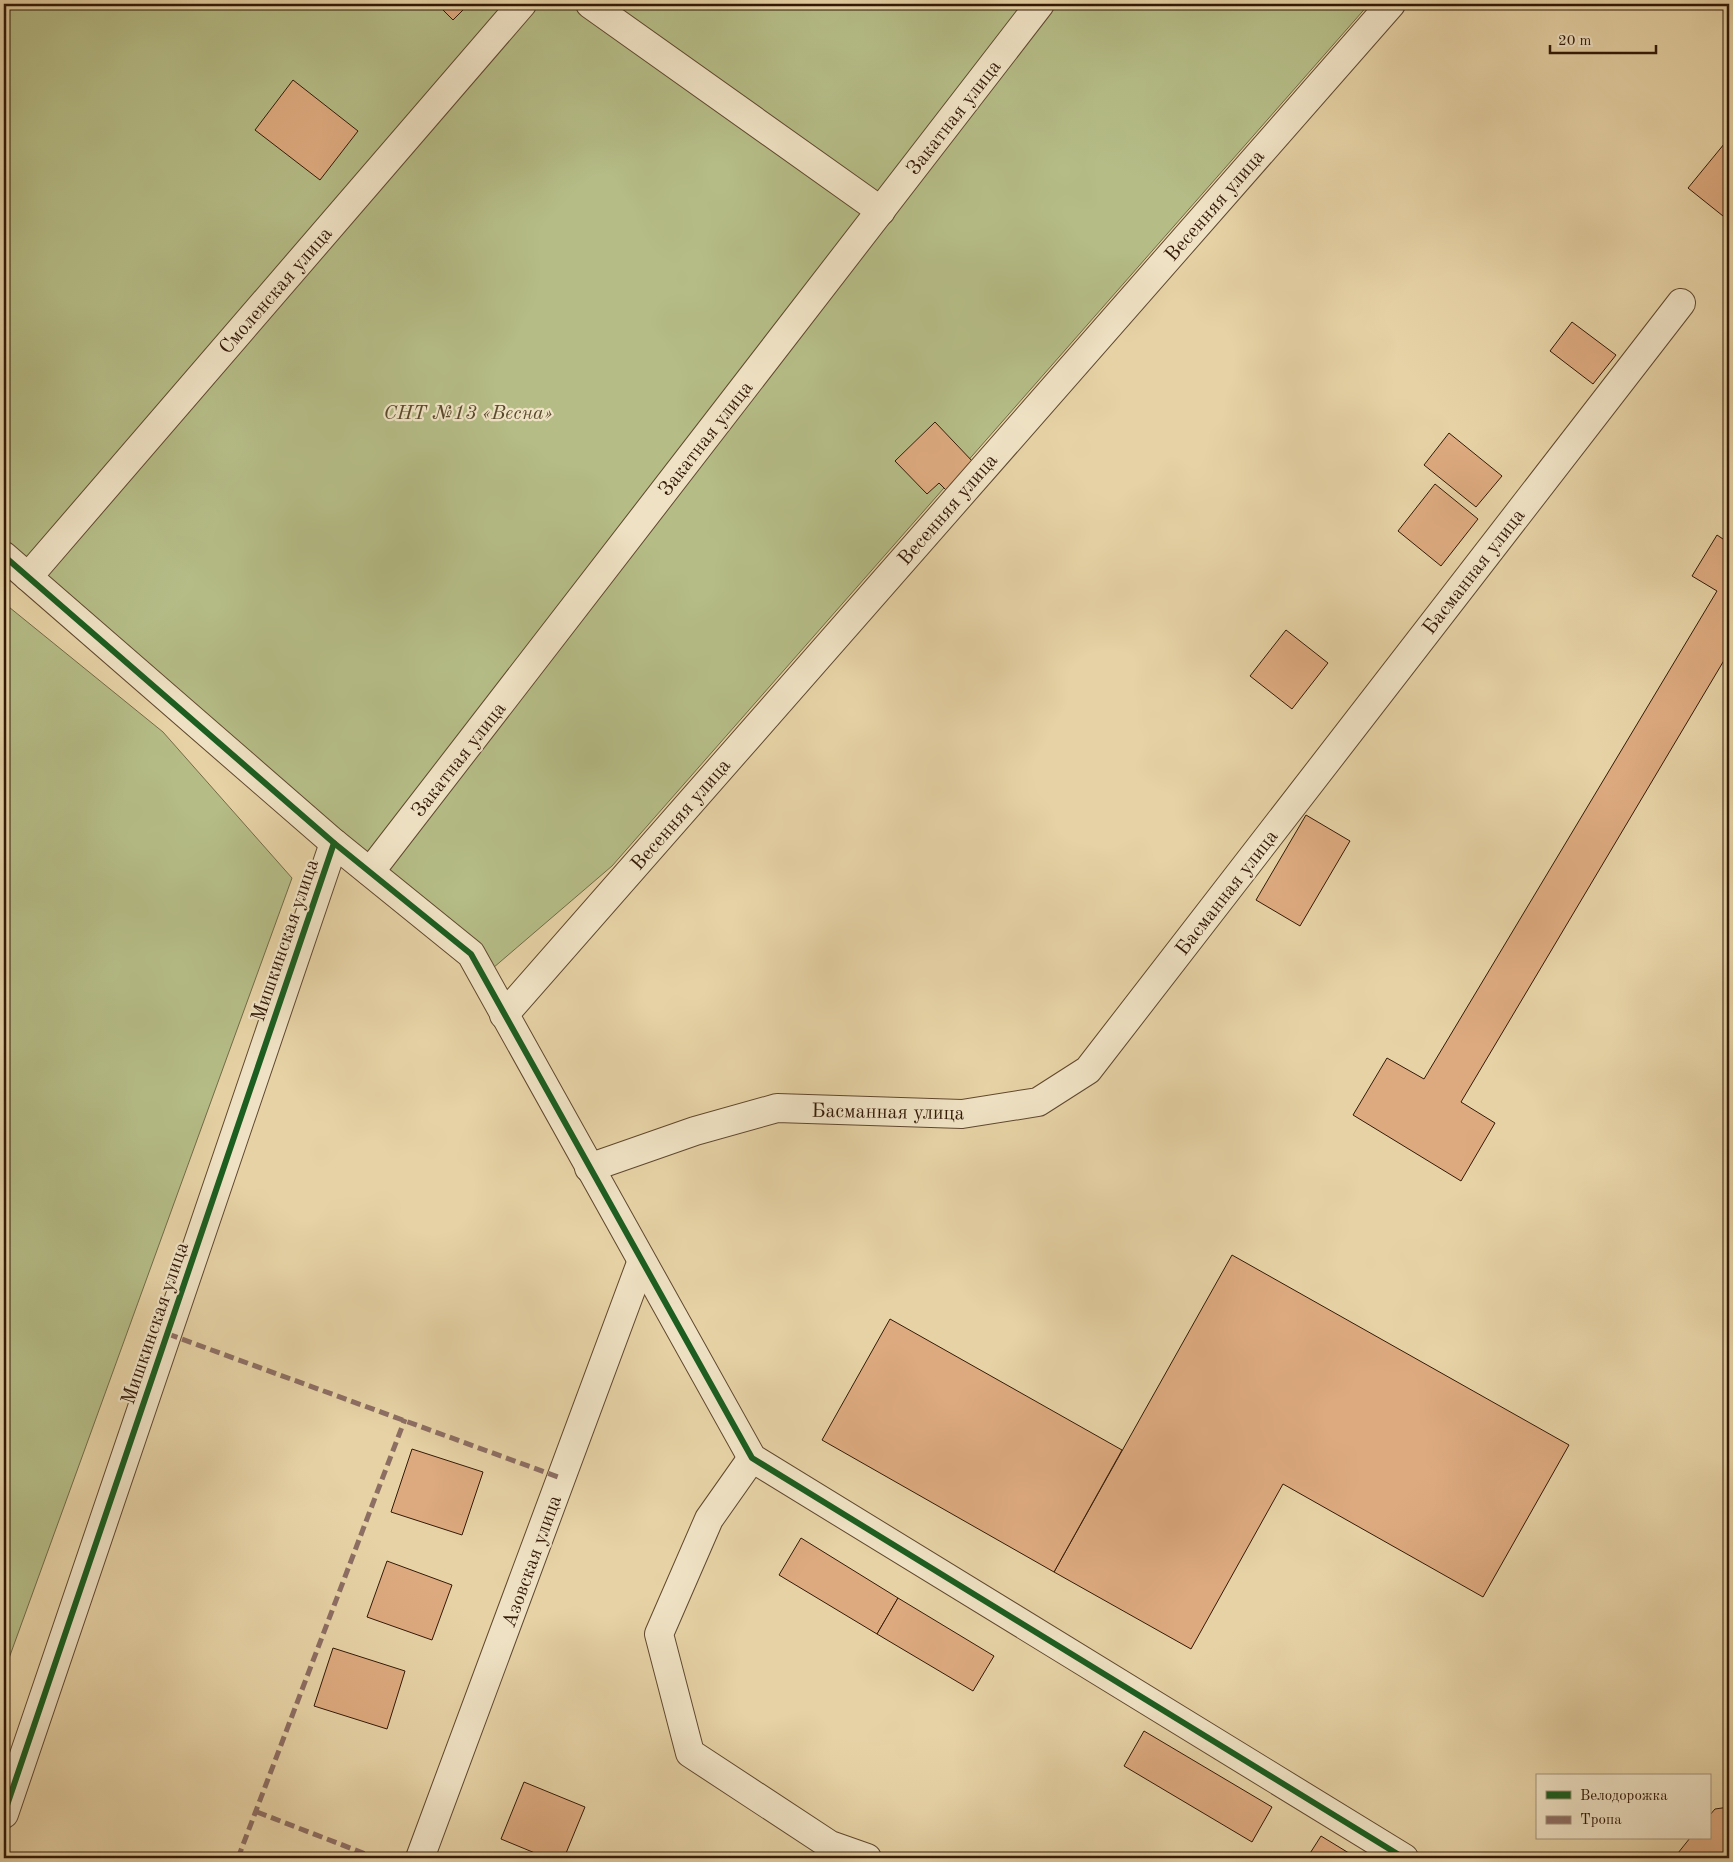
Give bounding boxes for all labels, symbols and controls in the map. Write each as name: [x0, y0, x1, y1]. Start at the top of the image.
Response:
scale bar: [1550, 22, 1657, 54]
text: 20 m: [1558, 34, 1592, 49]
street label: Закатная улица: [904, 57, 1006, 179]
street label: Весенняя улица: [1162, 147, 1269, 266]
street label: Смоленская улица: [216, 224, 337, 359]
street label: Закатная улица: [656, 378, 758, 500]
park label: СНТ №13 «Весна»: [383, 404, 553, 424]
street label: Весенняя улица: [895, 451, 1002, 570]
street label: Басманная улица: [1420, 506, 1530, 639]
street label: Закатная улица: [409, 699, 511, 821]
street label: Весенняя улица: [628, 756, 735, 875]
street label: Басманная улица: [1173, 827, 1283, 960]
street label: Мишкинская улица: [249, 857, 323, 1024]
street label: Басманная улица: [811, 1102, 965, 1124]
street label: Мишкинская улица: [119, 1240, 193, 1407]
street label: Азовская улица: [500, 1493, 566, 1631]
legend: [1536, 1774, 1710, 1840]
text: Велодорожка: [1580, 1789, 1668, 1804]
text: Тропа: [1580, 1813, 1622, 1828]

